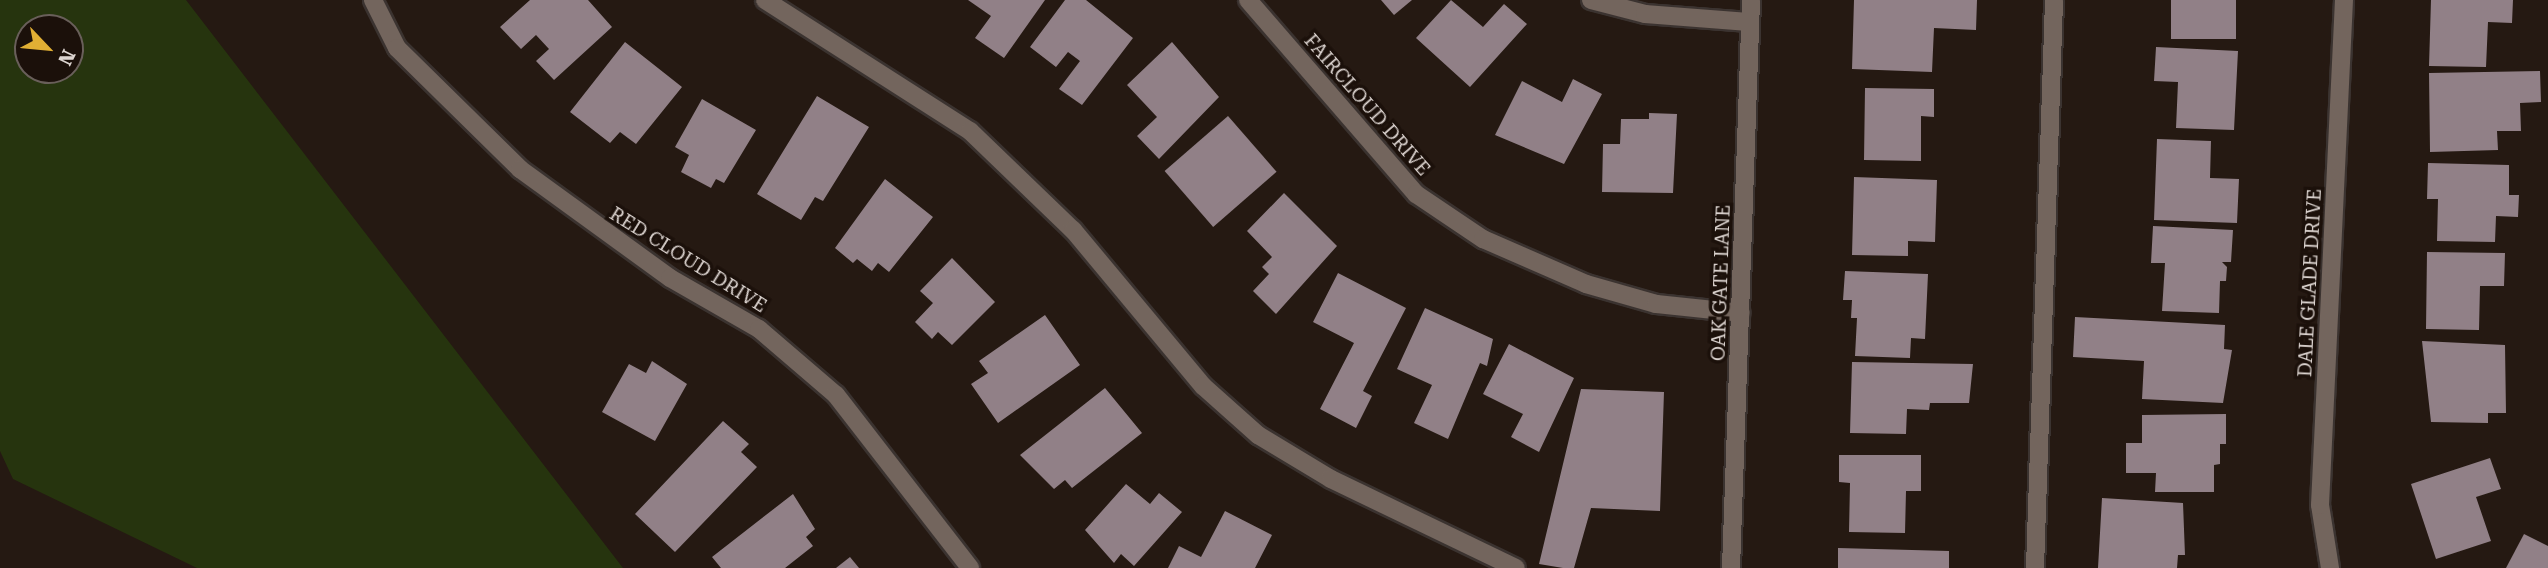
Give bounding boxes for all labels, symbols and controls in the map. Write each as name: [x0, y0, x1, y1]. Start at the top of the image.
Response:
north arrow: [14, 14, 84, 84]
street label: FAIRCLOUD DRIVE: [1299, 30, 1435, 180]
text: N: [53, 46, 80, 69]
street label: DALE GLADE DRIVE: [2294, 188, 2326, 378]
street label: RED CLOUD DRIVE: [605, 202, 771, 318]
street label: OAK GATE LANE: [1707, 204, 1735, 362]

